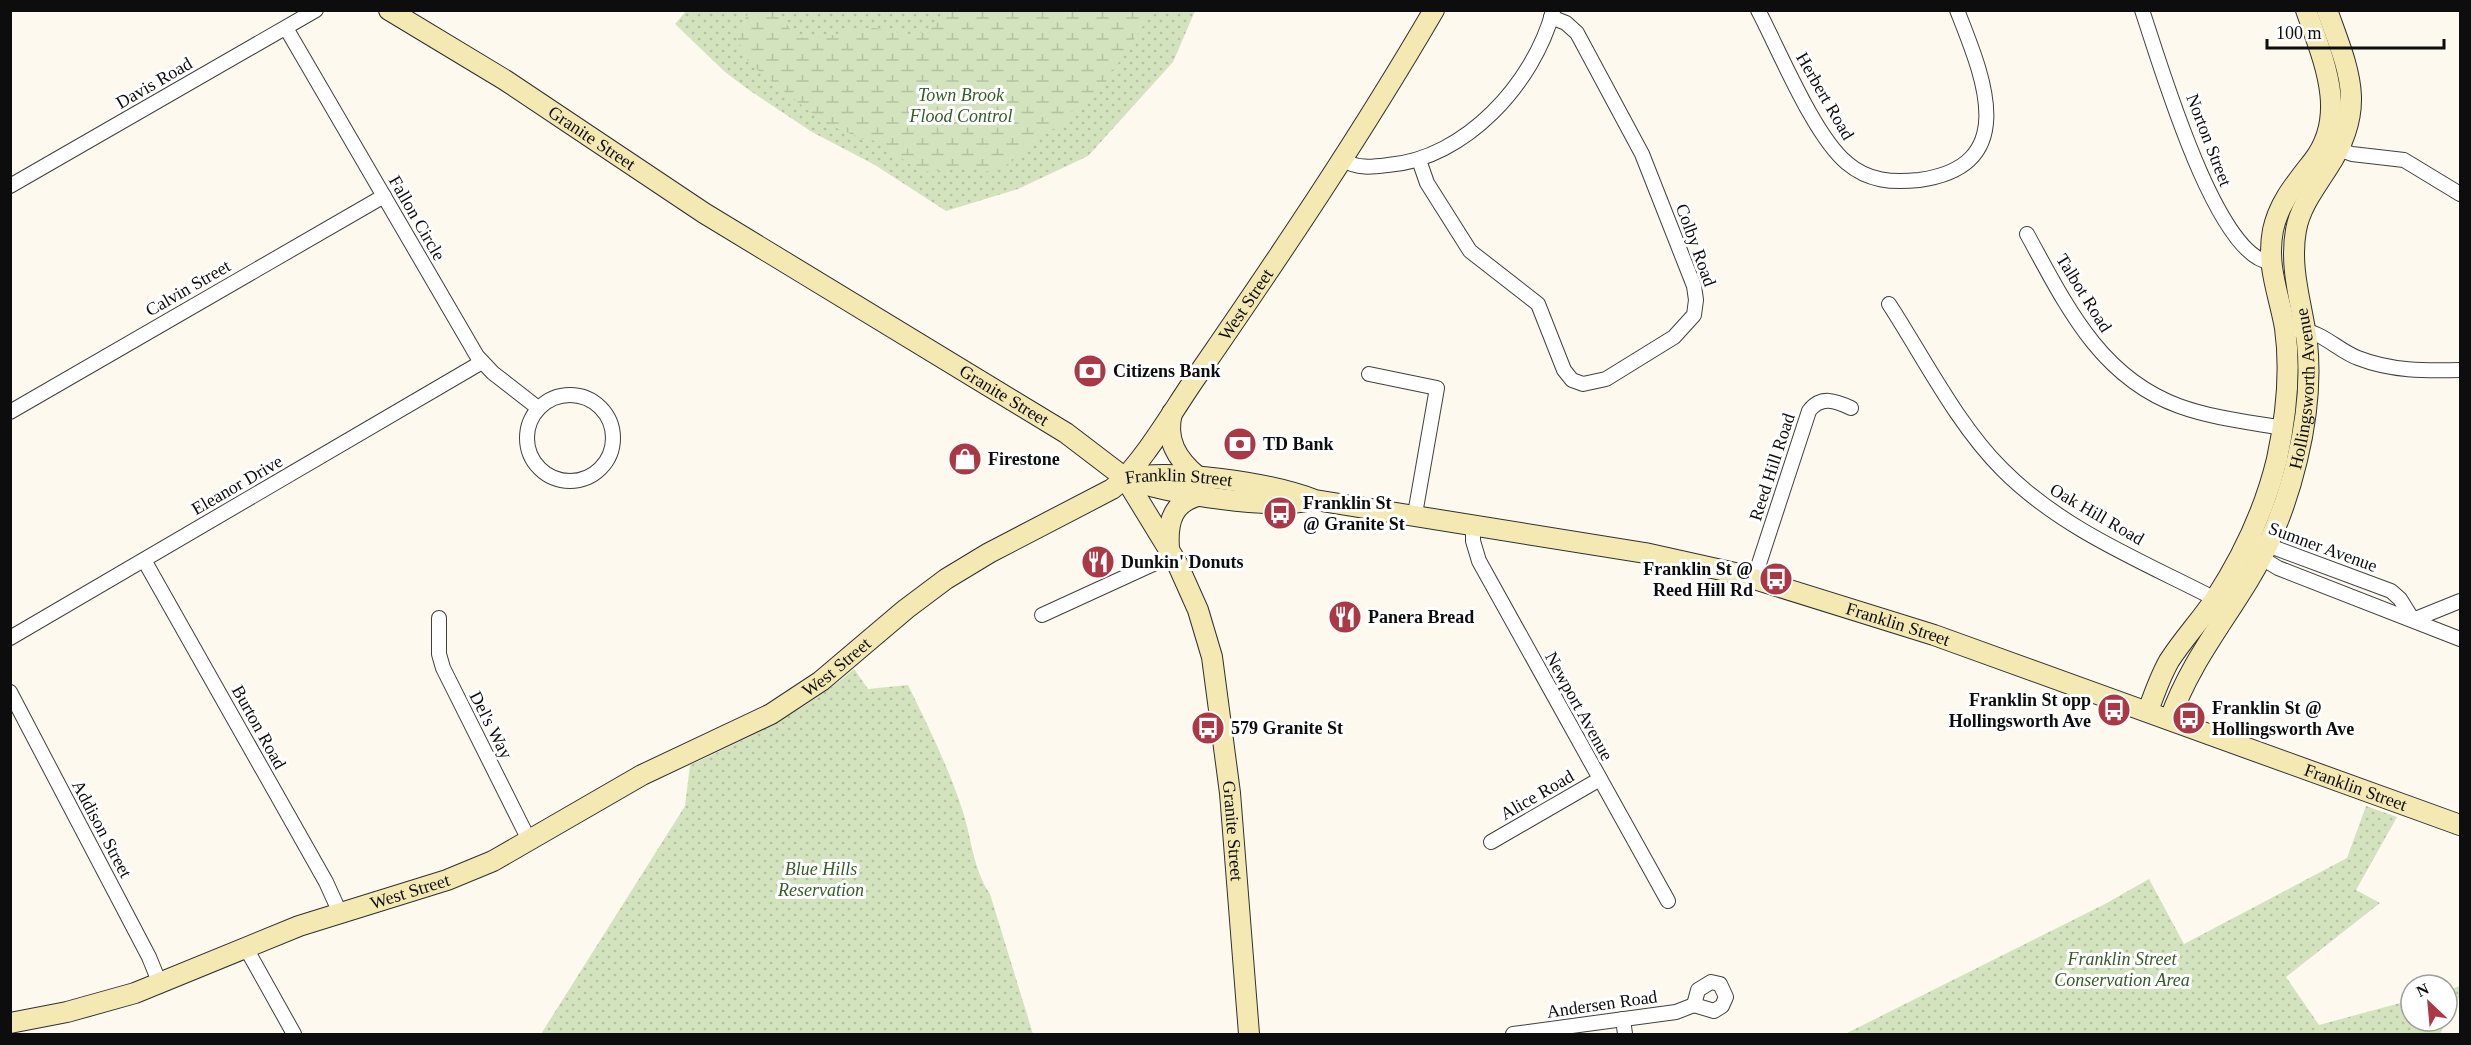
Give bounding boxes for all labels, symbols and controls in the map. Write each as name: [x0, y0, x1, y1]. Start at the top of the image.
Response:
scale bar: [2267, 12, 2444, 50]
text: 100 m: [2276, 23, 2322, 43]
street label: Herbert Road: [1792, 49, 1858, 143]
street label: Davis Road: [112, 53, 196, 113]
park label: Town Brook Flood Control: [909, 85, 1012, 126]
street label: Norton Street: [2182, 91, 2236, 189]
street label: Granite Street: [545, 102, 639, 174]
street label: Fallon Circle: [385, 172, 449, 264]
street label: Colby Road: [1672, 201, 1720, 289]
street label: Talbot Road: [2052, 250, 2116, 336]
street label: Calvin Street: [142, 256, 234, 320]
street label: West Street: [1215, 265, 1277, 344]
street label: Hollingsworth Avenue: [2285, 306, 2318, 471]
bank icon: Citizens Bank: [1072, 353, 1108, 389]
street label: Granite Street: [956, 361, 1052, 430]
place label: Citizens Bank: [1113, 361, 1221, 381]
street label: Reed Hill Road: [1745, 411, 1799, 523]
bank icon: TD Bank: [1222, 426, 1258, 462]
place label: TD Bank: [1263, 434, 1334, 454]
shop icon: Firestone: [947, 441, 983, 477]
place label: Firestone: [988, 449, 1060, 469]
street label: Eleanor Drive: [188, 451, 286, 519]
street label: Franklin Street: [1124, 465, 1234, 490]
street label: Oak Hill Road: [2047, 479, 2147, 549]
place label: Franklin St @ Granite St: [1303, 493, 1405, 534]
bus stop icon: Franklin St @ Granite St: [1262, 495, 1298, 531]
street label: Sumner Avenue: [2266, 518, 2380, 576]
restaurant icon: Dunkin' Donuts: [1080, 544, 1116, 580]
place label: Dunkin' Donuts: [1121, 552, 1244, 572]
place label: Franklin St @ Reed Hill Rd: [1643, 559, 1753, 600]
bus stop icon: Franklin St @ Reed Hill Rd: [1758, 561, 1794, 597]
street label: Franklin Street: [1844, 598, 1953, 650]
restaurant icon: Panera Bread: [1327, 599, 1363, 635]
place label: Panera Bread: [1368, 607, 1474, 627]
street label: West Street: [799, 633, 875, 701]
street label: Newport Avenue: [1541, 648, 1617, 764]
street label: Burton Road: [228, 682, 290, 772]
street label: Del's Way: [466, 688, 516, 762]
place label: Franklin St opp Hollingsworth Ave: [1949, 690, 2091, 731]
bus stop icon: Franklin St opp Hollingsworth Ave: [2096, 692, 2132, 728]
place label: Franklin St @ Hollingsworth Ave: [2212, 698, 2354, 739]
bus stop icon: Franklin St @ Hollingsworth Ave: [2171, 700, 2207, 736]
bus stop icon: 579 Granite St: [1190, 710, 1226, 746]
place label: 579 Granite St: [1231, 718, 1343, 738]
street label: Franklin Street: [2302, 760, 2410, 815]
street label: Alice Road: [1497, 766, 1577, 824]
street label: Addison Street: [68, 777, 136, 881]
street label: Granite Street: [1218, 780, 1247, 882]
park label: Blue Hills Reservation: [777, 859, 864, 900]
street label: West Street: [368, 870, 452, 913]
park label: Franklin Street Conservation Area: [2054, 949, 2190, 990]
north arrow: [2399, 973, 2459, 1033]
text: N: [2414, 980, 2432, 1000]
street label: Andersen Road: [1545, 986, 1659, 1022]

